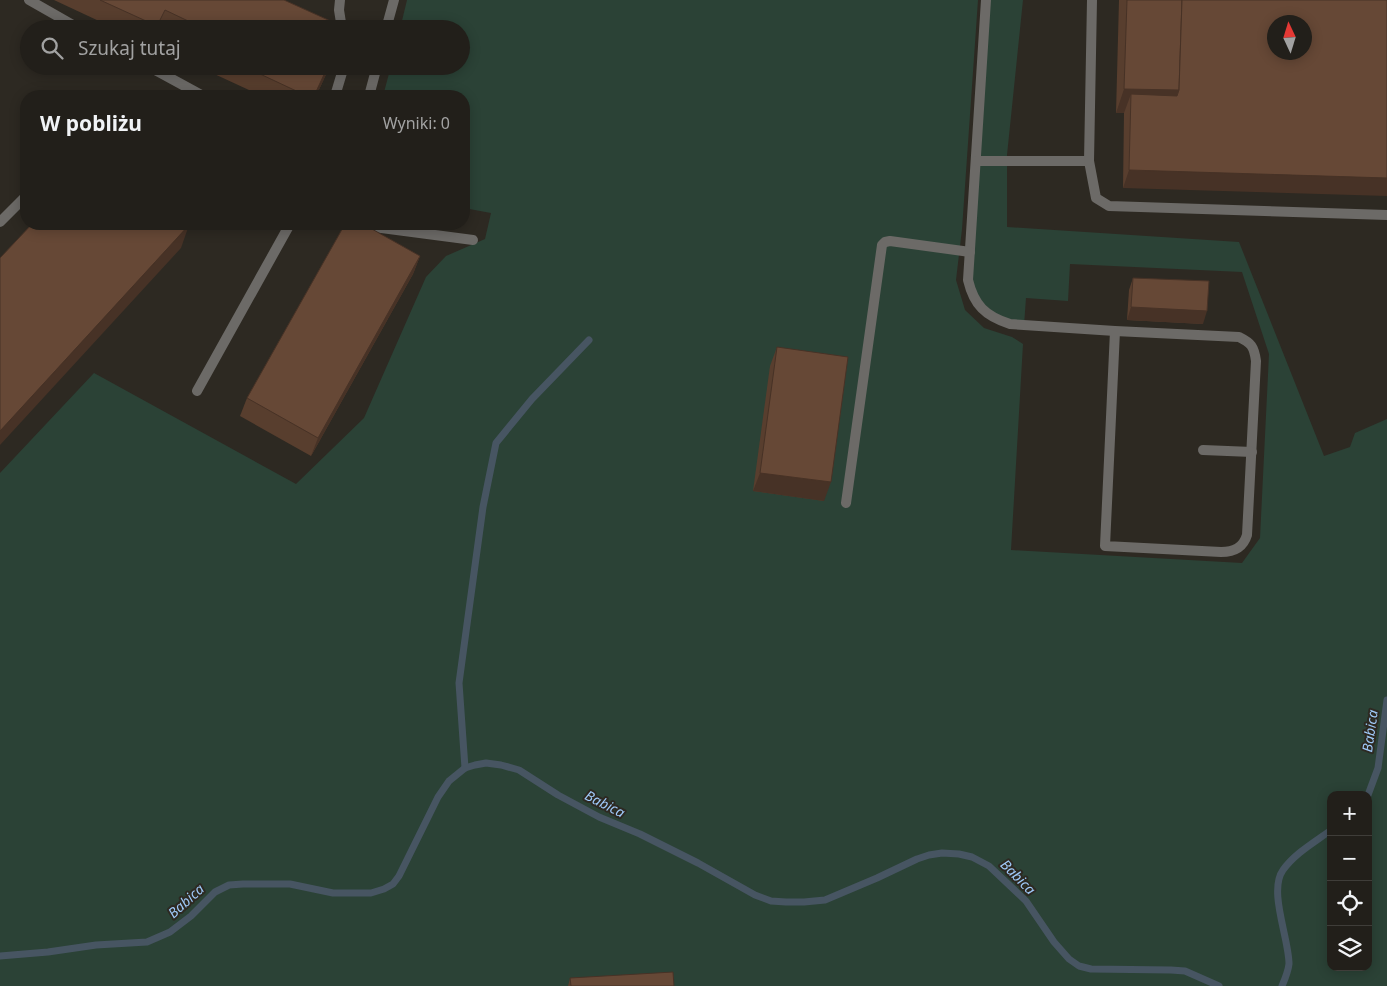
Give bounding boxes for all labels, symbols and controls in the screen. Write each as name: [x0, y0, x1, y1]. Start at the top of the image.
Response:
north arrow: [1267, 15, 1312, 60]
search box: [20, 20, 470, 75]
icon: search: [38, 34, 66, 62]
text: Szukaj tutaj: [78, 35, 181, 61]
text: W pobliżu: [40, 109, 142, 137]
text: Wyniki: 0: [383, 112, 450, 134]
water label: Babica: [1357, 709, 1382, 753]
water label: Babica: [582, 785, 628, 822]
map controls: [1327, 791, 1372, 971]
button: +: [1327, 791, 1372, 836]
button: −: [1327, 836, 1372, 881]
water label: Babica: [997, 855, 1040, 898]
water label: Babica: [164, 879, 208, 922]
button: locate: [1327, 881, 1372, 926]
button: layers: [1327, 926, 1372, 971]

